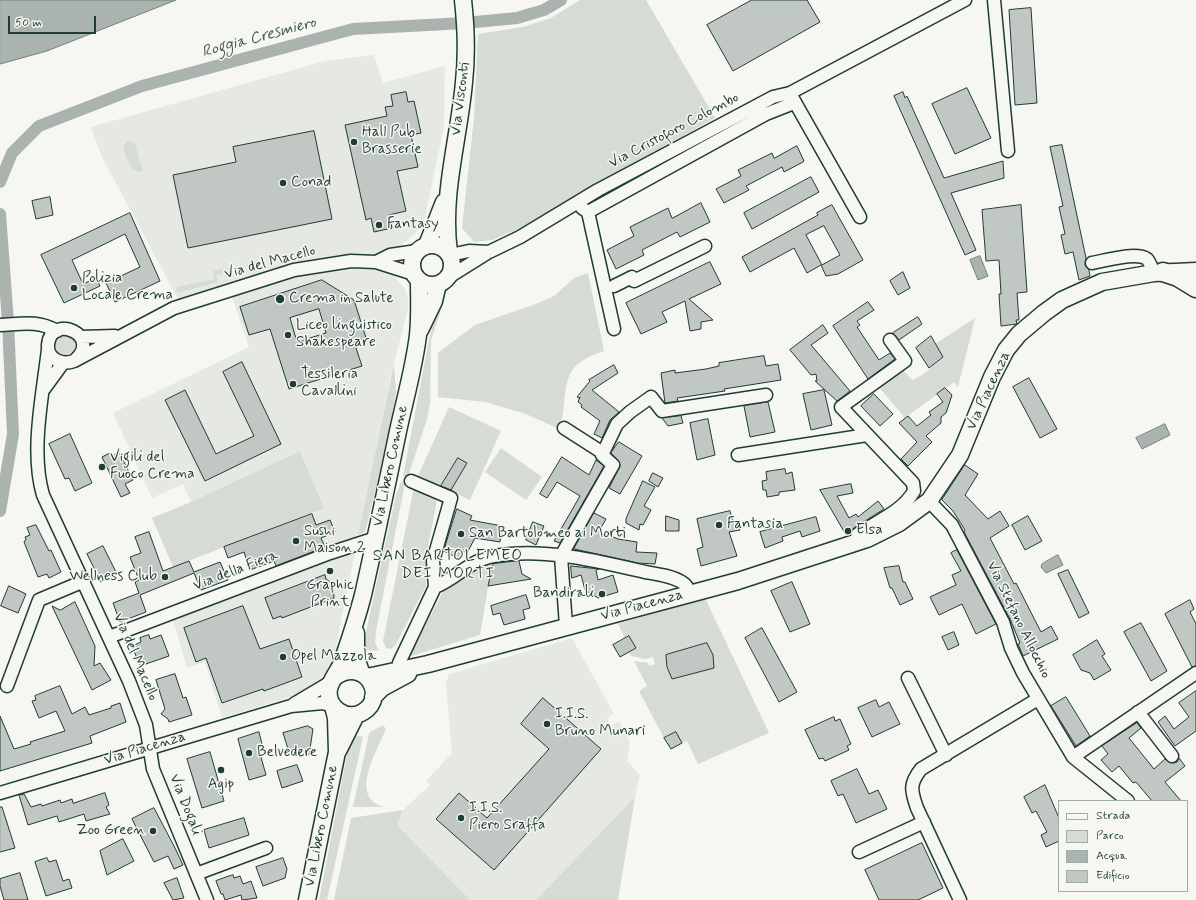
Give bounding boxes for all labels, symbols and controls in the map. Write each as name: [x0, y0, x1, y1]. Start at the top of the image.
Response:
scale bar: [10, 8, 98, 34]
water label: Roggia Cresmiero: [200, 14, 318, 62]
text: 50 m: [15, 15, 42, 31]
street label: Via Visconti: [448, 61, 474, 137]
street label: Via Cristoforo Colombo: [606, 89, 742, 173]
place label: Hall Pub Brasserie: [362, 124, 422, 159]
marker: Hall Pub Brasserie: [349, 137, 359, 147]
place label: Conad: [291, 174, 331, 192]
marker: Conad: [278, 178, 288, 188]
place label: Fantasy: [387, 216, 439, 234]
marker: Fantasy: [374, 220, 384, 230]
street label: Via del Macello: [223, 242, 317, 284]
place label: Polizia Locale Crema: [82, 270, 173, 305]
marker: Polizia Locale Crema: [69, 283, 79, 293]
place label: Crema in Salute: [289, 290, 394, 308]
marker: Crema in Salute: [274, 293, 286, 305]
place label: Liceo linguistico Shakespeare: [296, 317, 392, 352]
marker: Liceo linguistico Shakespeare: [283, 330, 293, 340]
street label: Via Piacenza: [963, 349, 1015, 433]
place label: Tessileria Cavallini: [301, 366, 358, 401]
marker: Tessileria Cavallini: [288, 379, 298, 389]
street label: Via Libero Comune: [369, 404, 413, 528]
place label: Vigili del Fuoco Crema: [110, 449, 194, 484]
marker: Vigili del Fuoco Crema: [97, 462, 107, 472]
place label: Fantasia: [727, 516, 783, 534]
marker: Fantasia: [714, 520, 724, 530]
place label: Elsa: [856, 522, 883, 540]
place label: Sushi Maison 2: [304, 523, 364, 558]
place label: San Bartolomeo ai Morti: [469, 525, 625, 543]
marker: Elsa: [843, 526, 853, 536]
marker: San Bartolomeo ai Morti: [456, 529, 466, 539]
marker: Sushi Maison 2: [291, 536, 301, 546]
street label: Via della Fiera: [191, 547, 281, 595]
district label: SAN BARTOLEMEO DEI MORTI: [372, 547, 524, 585]
street label: Via Stefano Allocchio: [982, 559, 1054, 681]
marker: Graphic Print: [325, 566, 335, 576]
place label: Wellness Club: [70, 568, 157, 586]
marker: Wellness Club: [160, 572, 170, 582]
place label: Graphic Print: [306, 577, 354, 612]
place label: Bandirali: [533, 585, 594, 603]
street label: Via Piacenza: [599, 586, 685, 626]
marker: Bandirali: [597, 589, 607, 599]
street label: Via del Macello: [108, 610, 162, 704]
place label: Opel Mazzola: [291, 648, 376, 666]
marker: Opel Mazzola: [278, 652, 288, 662]
place label: I.I.S. Bruno Munari: [555, 706, 645, 741]
marker: I.I.S. Bruno Munari: [542, 719, 552, 729]
street label: Via Piacenza: [102, 728, 188, 770]
place label: Belvedere: [257, 744, 317, 762]
marker: Belvedere: [244, 748, 254, 758]
street label: Via Libero Comune: [301, 764, 343, 888]
marker: Agip: [216, 765, 226, 775]
street label: Via Dogali: [165, 772, 205, 838]
place label: Agip: [208, 776, 234, 794]
place label: I.I.S. Piero Sraffa: [469, 800, 545, 835]
legend: [1058, 800, 1188, 892]
text: Strada: [1096, 808, 1130, 824]
marker: I.I.S. Piero Sraffa: [456, 813, 466, 823]
place label: Zoo Green: [76, 822, 145, 840]
marker: Zoo Green: [148, 826, 158, 836]
text: Parco: [1096, 828, 1124, 844]
text: Acqua: [1096, 848, 1127, 864]
text: Edificio: [1096, 868, 1130, 884]

